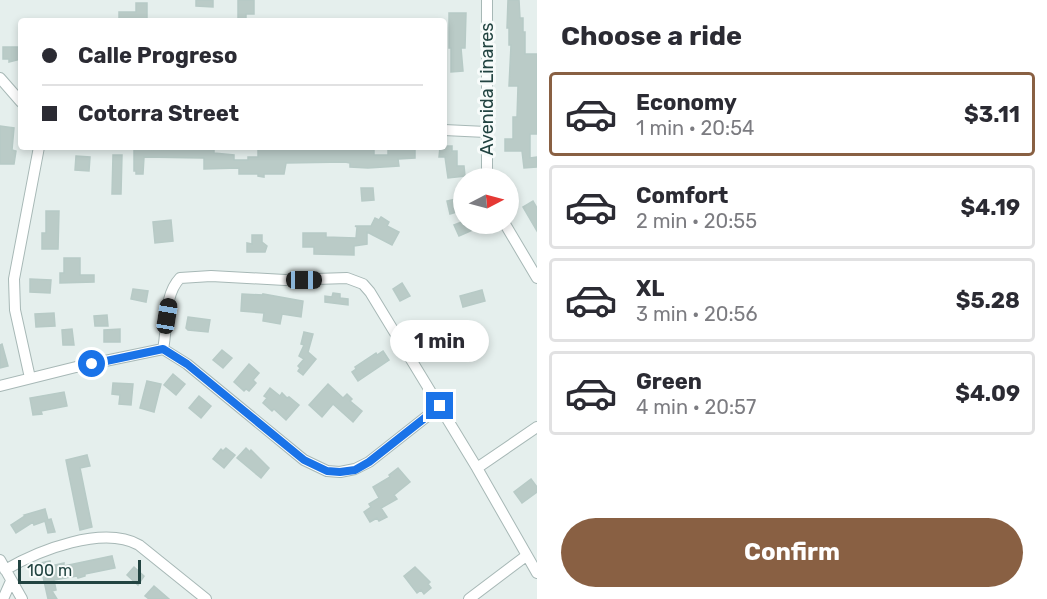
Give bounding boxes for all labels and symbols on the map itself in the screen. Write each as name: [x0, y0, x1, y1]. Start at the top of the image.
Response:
street label: Avenida Linares: [476, 23, 498, 155]
north arrow: [453, 168, 519, 234]
car: [286, 271, 322, 289]
car: [155, 297, 179, 335]
callout: 1 min: [390, 319, 490, 361]
route start: [78, 350, 105, 377]
route end: [426, 392, 453, 419]
scale bar: [18, 557, 141, 584]

